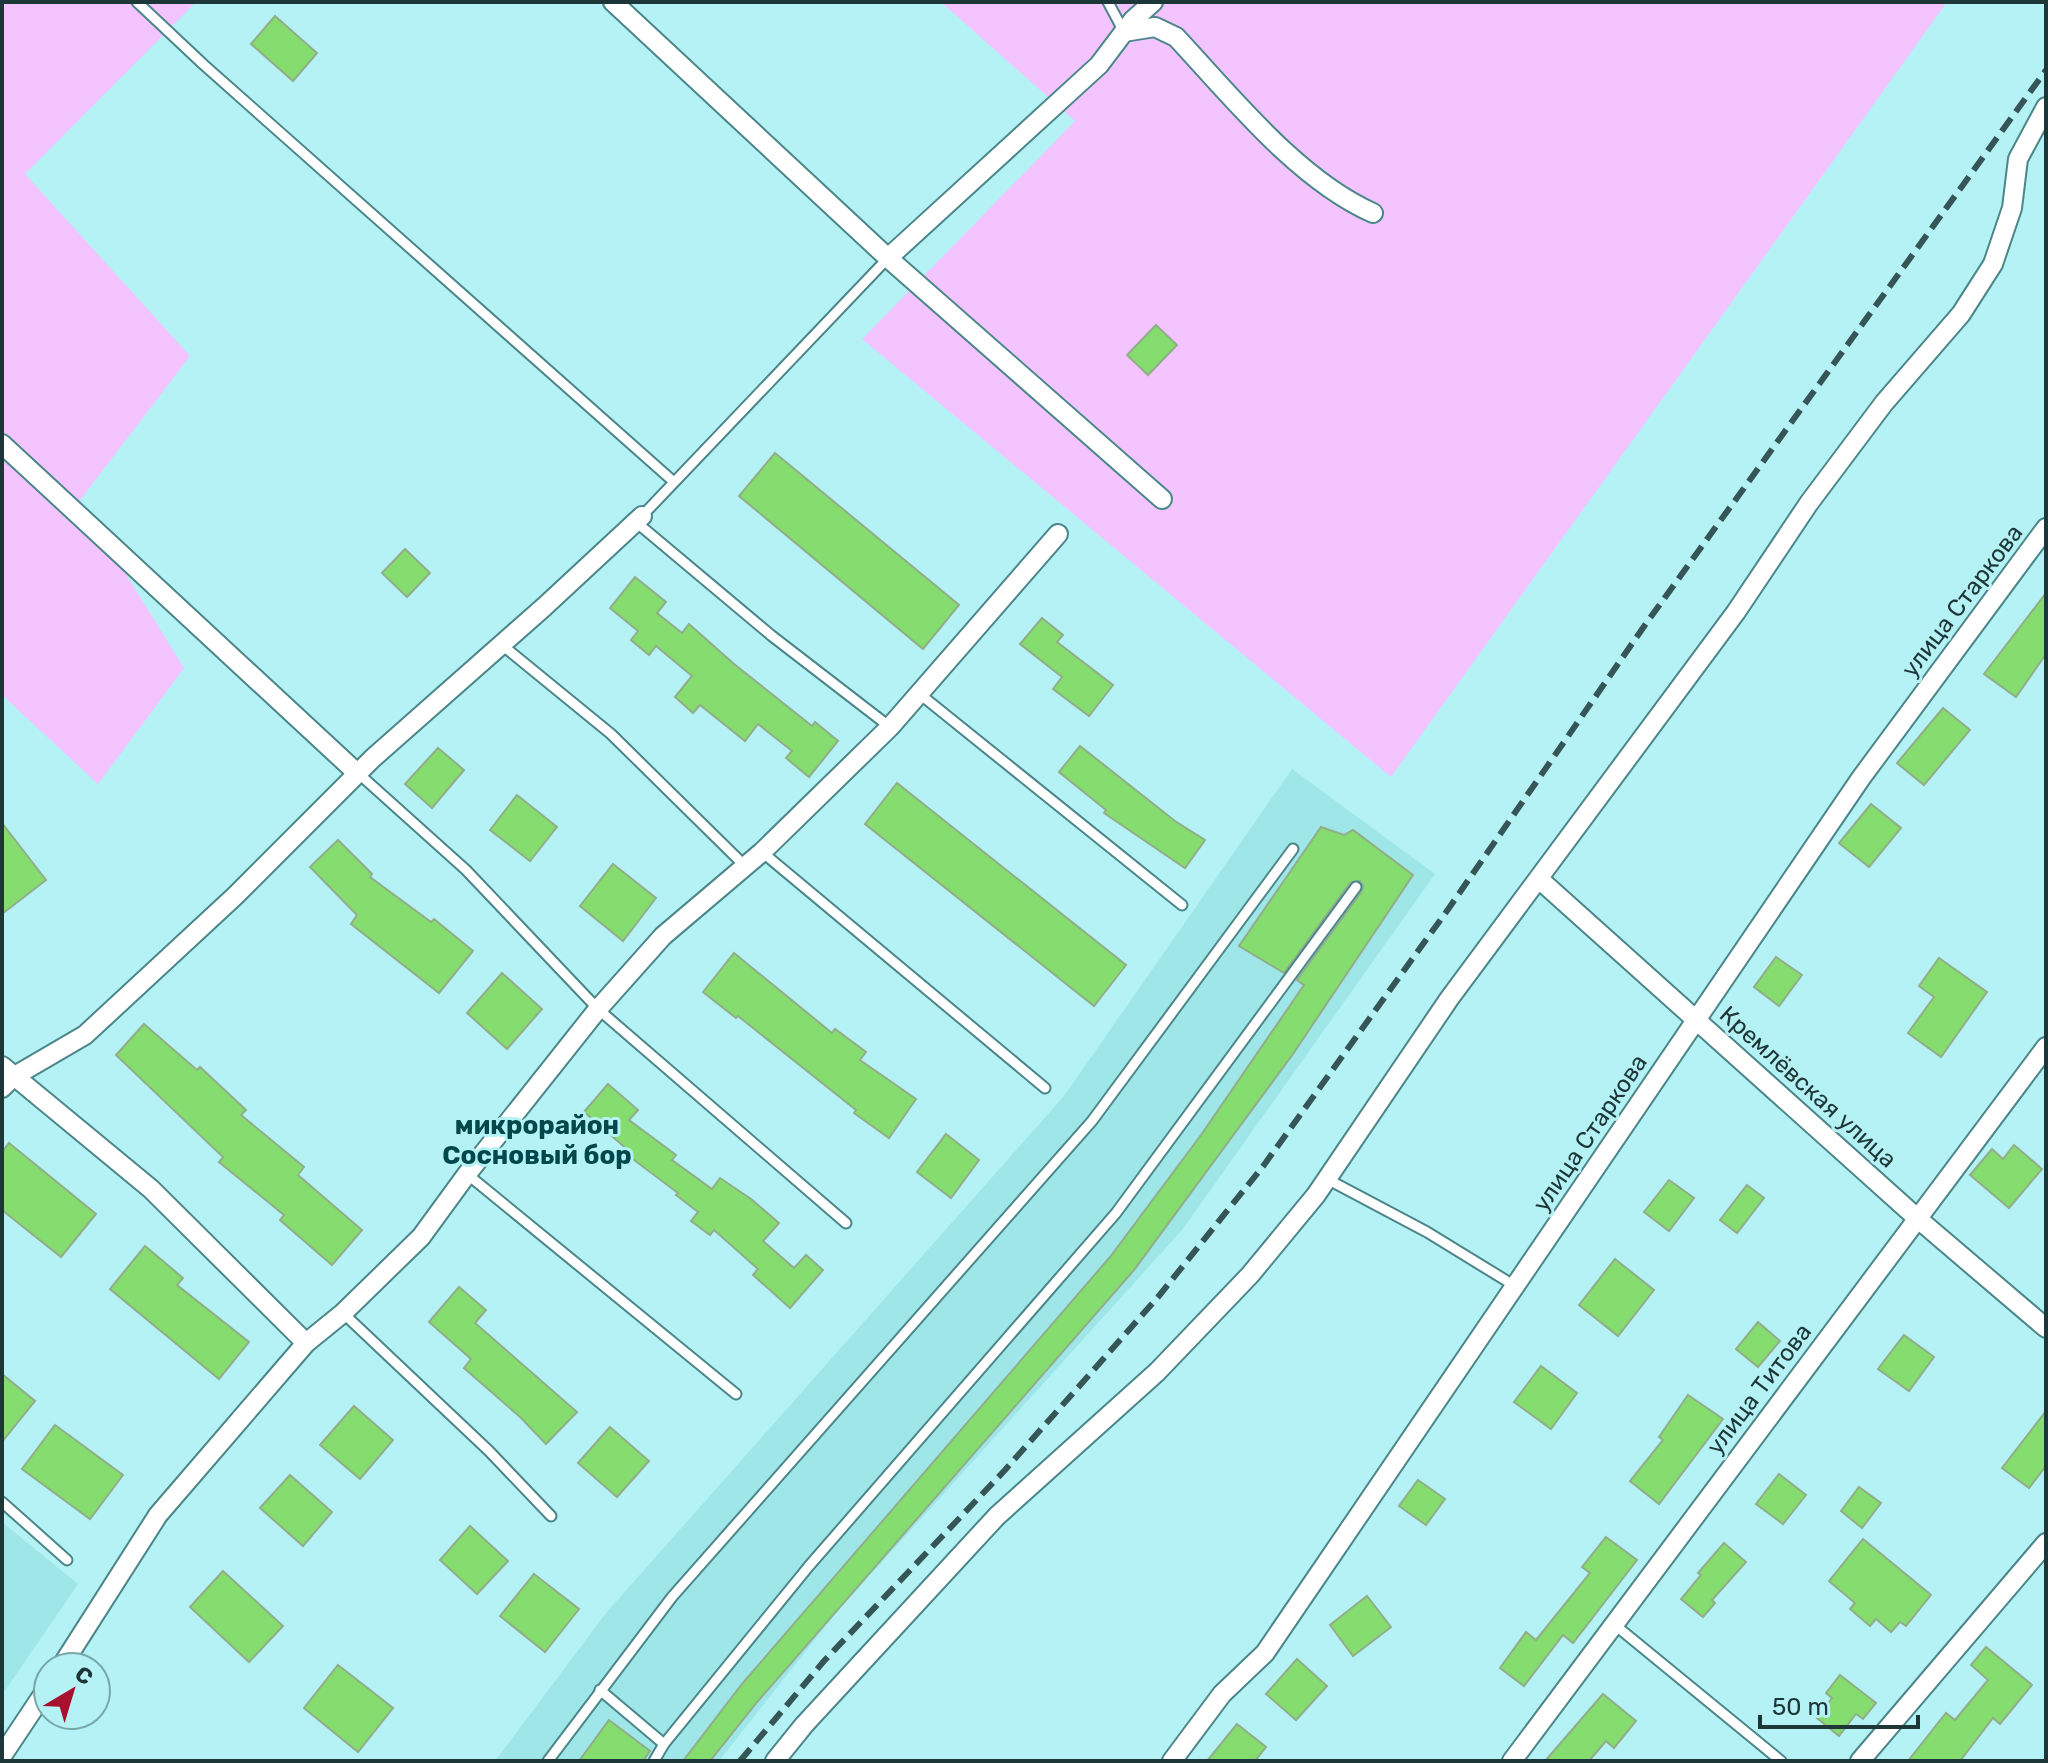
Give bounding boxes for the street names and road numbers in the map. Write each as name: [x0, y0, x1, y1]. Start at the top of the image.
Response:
street label: улица Старкова: [1896, 519, 2028, 683]
street label: Кремлёвская улица: [1714, 1000, 1902, 1174]
street label: улица Старкова: [1527, 1049, 1653, 1217]
street label: улица Титова: [1701, 1318, 1817, 1460]

